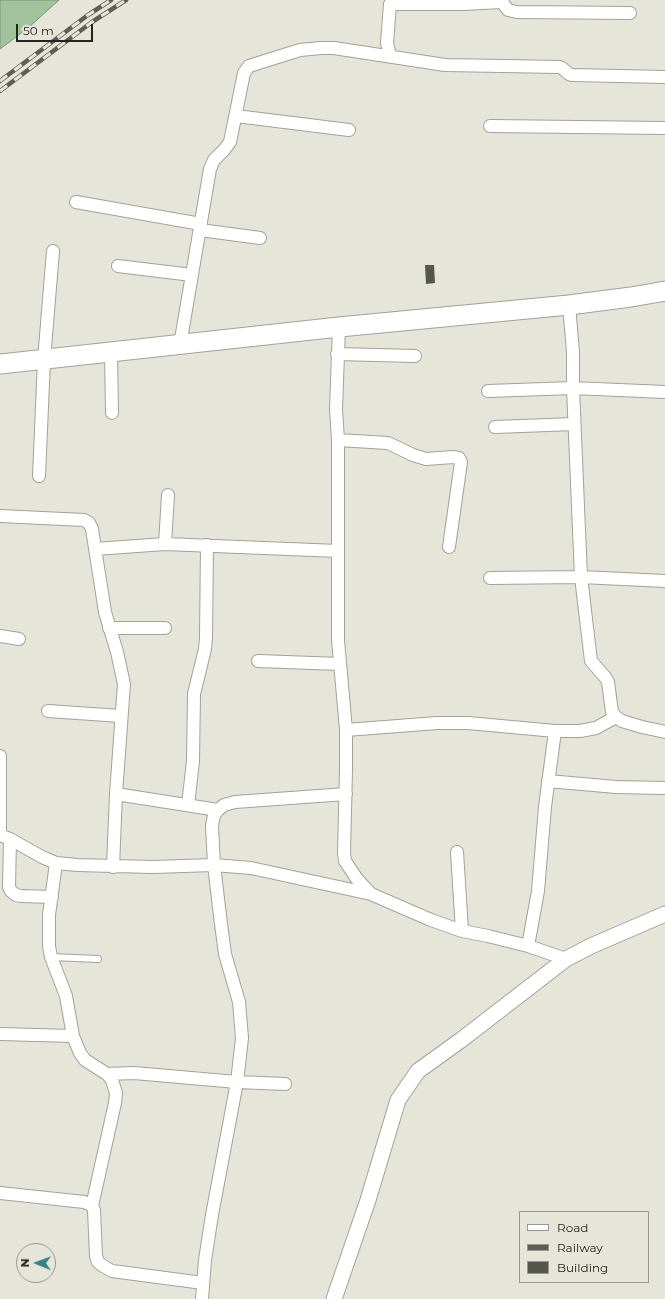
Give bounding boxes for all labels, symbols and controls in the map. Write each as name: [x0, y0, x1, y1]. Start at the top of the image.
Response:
scale bar: [18, 16, 95, 42]
text: 50 m: [23, 23, 54, 38]
legend: [519, 1211, 649, 1283]
text: Road: [557, 1220, 588, 1235]
text: Railway: [557, 1240, 603, 1255]
north arrow: [16, 1243, 56, 1283]
text: N: [18, 1258, 32, 1267]
text: Building: [557, 1260, 608, 1275]

